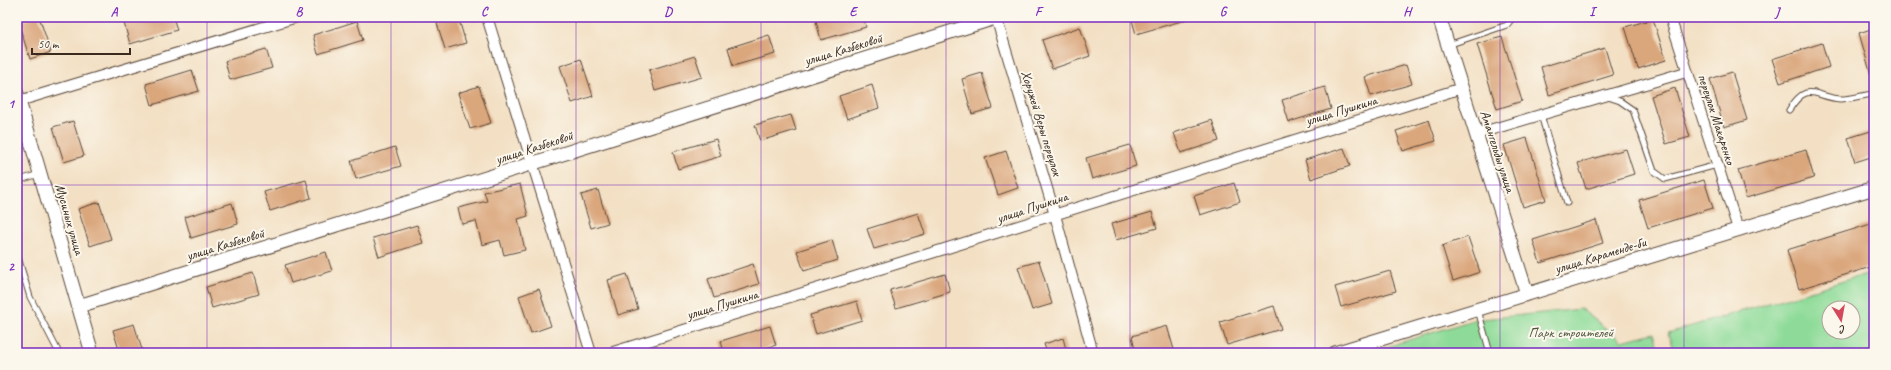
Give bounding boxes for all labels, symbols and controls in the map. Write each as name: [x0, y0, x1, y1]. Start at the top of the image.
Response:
text: A: [111, 4, 119, 20]
text: B: [296, 4, 304, 20]
text: C: [481, 4, 489, 20]
text: D: [664, 4, 673, 20]
text: E: [850, 4, 859, 20]
text: F: [1035, 4, 1044, 20]
text: G: [1220, 4, 1228, 20]
text: H: [1403, 4, 1413, 20]
text: I: [1589, 4, 1598, 20]
text: J: [1774, 4, 1781, 20]
street label: улица Казбековой: [801, 29, 885, 70]
scale bar: [32, 30, 130, 56]
text: 50 m: [38, 36, 60, 52]
street label: Хоружей Веры переулок: [1017, 68, 1066, 180]
street label: переулок Макаренко: [1694, 72, 1740, 169]
street label: улица Пушкина: [1302, 91, 1380, 130]
text: 1: [8, 96, 16, 112]
street label: Амангельды улица: [1476, 108, 1519, 196]
street label: улица Казбековой: [492, 127, 576, 168]
street label: Мусиных улица: [51, 182, 88, 258]
street label: улица Пушкина: [993, 188, 1071, 227]
street label: улица Казбековой: [183, 224, 267, 265]
street label: улица Караменде-би: [1552, 233, 1649, 278]
text: 2: [8, 259, 15, 275]
street label: улица Пушкина: [683, 285, 761, 324]
north arrow: [1821, 300, 1861, 340]
text: С: [1837, 322, 1847, 338]
park label: Парк строителей: [1529, 324, 1615, 341]

